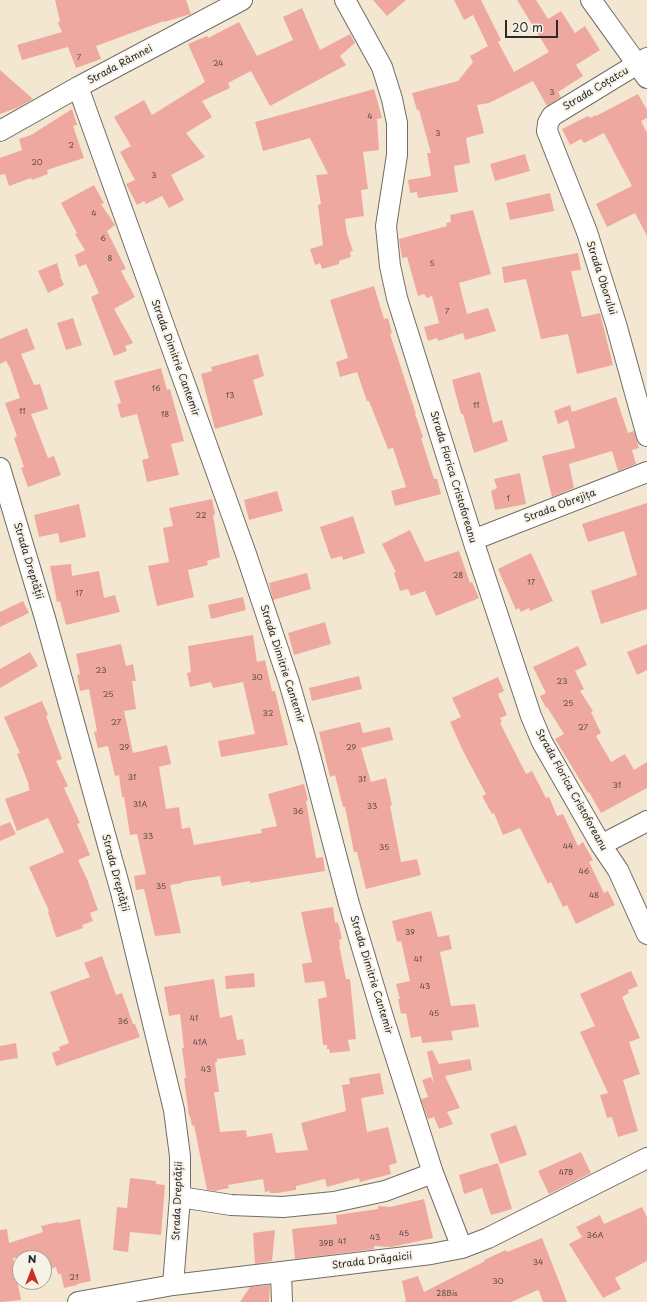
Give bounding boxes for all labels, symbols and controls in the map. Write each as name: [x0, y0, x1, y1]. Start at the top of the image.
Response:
scale bar: [507, 12, 560, 38]
text: 20 m: [512, 18, 543, 36]
street label: Strada Râmnei: [85, 43, 155, 87]
house number: 7: [77, 53, 81, 63]
house number: 24: [213, 59, 223, 69]
street label: Strada Coțatcu: [561, 65, 631, 113]
house number: 3: [549, 88, 555, 98]
house number: 4: [367, 112, 373, 122]
house number: 3: [435, 129, 441, 139]
house number: 2: [68, 141, 74, 151]
house number: 20: [31, 158, 43, 168]
house number: 3: [151, 171, 157, 181]
house number: 4: [91, 209, 97, 219]
house number: 6: [100, 234, 106, 244]
street label: Strada Oborului: [583, 240, 619, 316]
house number: 8: [108, 254, 112, 264]
house number: 5: [429, 259, 435, 269]
street label: Strada Dimitrie Cantemir: [148, 298, 202, 418]
house number: 7: [445, 307, 449, 317]
house number: 16: [151, 384, 161, 394]
house number: 13: [226, 391, 234, 401]
house number: 11: [473, 401, 479, 411]
house number: 11: [19, 407, 25, 417]
house number: 18: [161, 410, 169, 420]
street label: Strada Florica Cristoforeanu: [427, 410, 479, 544]
street label: Strada Obrejița: [522, 487, 598, 525]
house number: 1: [506, 494, 510, 504]
house number: 22: [196, 511, 206, 521]
street label: Strada Dreptății: [11, 521, 45, 601]
house number: 28: [453, 571, 463, 581]
house number: 17: [527, 578, 535, 588]
house number: 17: [75, 589, 83, 599]
street label: Strada Dimitrie Cantemir: [257, 603, 307, 725]
house number: 23: [96, 666, 106, 676]
house number: 30: [251, 673, 263, 683]
house number: 23: [557, 677, 567, 687]
house number: 25: [103, 690, 113, 700]
house number: 25: [563, 699, 573, 709]
house number: 32: [263, 709, 273, 719]
house number: 27: [111, 718, 121, 728]
house number: 27: [578, 723, 588, 733]
street label: Strada Florica Cristoforeanu: [532, 727, 610, 853]
house number: 29: [119, 743, 129, 753]
house number: 29: [346, 743, 356, 753]
house number: 31: [128, 773, 136, 783]
house number: 31: [358, 775, 366, 785]
house number: 31: [613, 781, 621, 791]
house number: 31A: [133, 800, 147, 810]
house number: 33: [367, 802, 377, 812]
house number: 36: [293, 807, 303, 817]
house number: 33: [143, 832, 153, 842]
street label: Strada Dreptății: [99, 833, 131, 913]
house number: 44: [563, 842, 573, 852]
house number: 35: [379, 843, 389, 853]
house number: 46: [579, 867, 589, 877]
house number: 35: [156, 882, 166, 892]
house number: 48: [589, 891, 599, 901]
street label: Strada Dimitrie Cantemir: [347, 914, 395, 1036]
house number: 39: [405, 928, 415, 938]
house number: 41: [414, 955, 422, 965]
house number: 43: [420, 982, 430, 992]
house number: 45: [429, 1009, 439, 1019]
house number: 41: [190, 1014, 198, 1024]
house number: 36: [118, 1017, 128, 1027]
house number: 41A: [193, 1038, 207, 1048]
house number: 43: [201, 1065, 211, 1075]
street label: Strada Dreptății: [171, 1161, 185, 1241]
house number: 47B: [559, 1168, 573, 1178]
house number: 45: [399, 1229, 409, 1239]
house number: 36A: [587, 1231, 603, 1241]
house number: 43: [370, 1233, 380, 1243]
house number: 41: [338, 1237, 346, 1247]
house number: 39B: [318, 1239, 334, 1249]
north arrow: [12, 1250, 52, 1290]
text: N: [28, 1250, 36, 1267]
street label: Strada Drăgaicii: [331, 1250, 413, 1272]
house number: 34: [533, 1258, 543, 1268]
house number: 21: [69, 1273, 79, 1283]
house number: 30: [492, 1277, 504, 1287]
house number: 28Bis: [436, 1289, 458, 1299]

